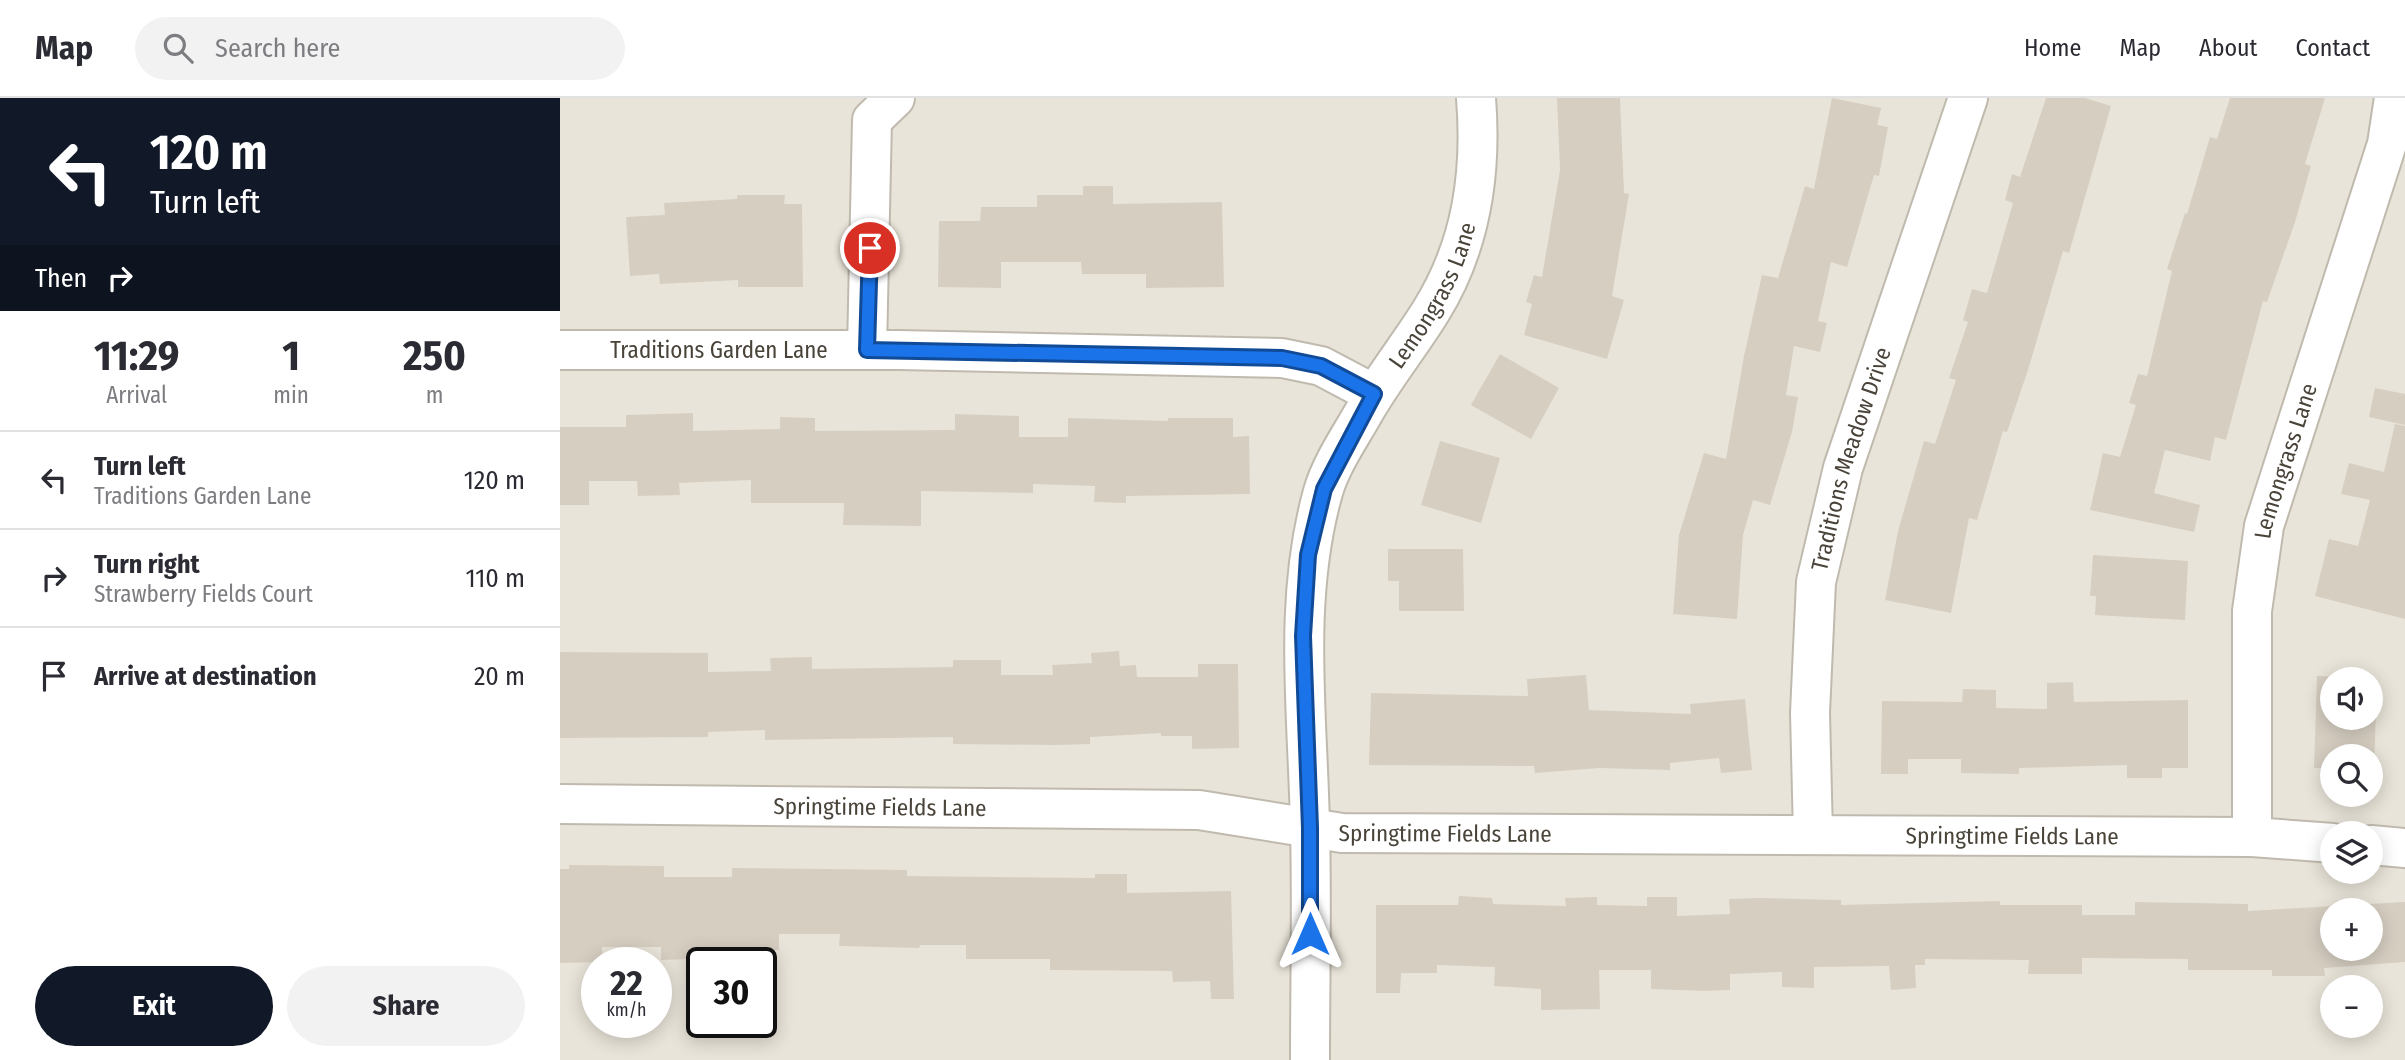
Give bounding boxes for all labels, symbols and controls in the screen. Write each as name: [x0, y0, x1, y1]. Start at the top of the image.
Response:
search box: [135, 17, 625, 80]
text: Map: [35, 28, 93, 68]
icon: search: [159, 29, 197, 67]
text: Search here: [215, 33, 340, 64]
text: Home: [2024, 34, 2081, 62]
text: Map: [2119, 34, 2161, 62]
text: About: [2199, 34, 2257, 62]
text: Contact: [2295, 34, 2370, 62]
text: 120 m: [150, 123, 268, 182]
icon: left: [35, 126, 126, 217]
text: Turn left: [150, 183, 260, 221]
pin: [840, 218, 900, 278]
street label: Lemongrass Lane: [1382, 219, 1481, 374]
icon: arrive: [851, 229, 889, 267]
icon: right: [101, 259, 139, 297]
text: Then: [35, 263, 87, 294]
text: 11:29: [94, 331, 179, 381]
text: 1: [282, 331, 300, 381]
text: 250: [403, 331, 466, 381]
street label: Traditions Garden Lane: [610, 336, 828, 364]
street label: Traditions Meadow Drive: [1805, 344, 1897, 574]
street label: Lemongrass Lane: [2248, 380, 2323, 541]
text: Arrival: [106, 381, 167, 409]
text: min: [273, 381, 309, 409]
text: m: [426, 381, 443, 409]
text: Turn left: [94, 451, 186, 482]
icon: left: [35, 461, 73, 499]
text: 120 m: [464, 465, 525, 496]
text: Traditions Garden Lane: [94, 482, 311, 510]
text: Turn right: [94, 549, 200, 580]
icon: right: [35, 559, 73, 597]
text: 110 m: [465, 563, 525, 594]
text: Strawberry Fields Court: [94, 580, 313, 608]
icon: arrive: [35, 657, 73, 695]
text: Arrive at destination: [94, 661, 317, 692]
text: 20 m: [474, 661, 525, 692]
map controls: [2320, 667, 2383, 1038]
button: sound: [2320, 667, 2383, 730]
button: search: [2320, 744, 2383, 807]
street label: Springtime Fields Lane: [773, 792, 987, 822]
street label: Springtime Fields Lane: [1339, 819, 1552, 848]
street label: Springtime Fields Lane: [1906, 821, 2119, 850]
button: layers: [2320, 821, 2383, 884]
position arrow: [1273, 897, 1347, 971]
button: +: [2320, 898, 2383, 961]
speed limit sign: 30: [686, 947, 777, 1038]
text: 22: [610, 962, 643, 1004]
button: Exit: [35, 966, 273, 1046]
button: Share: [287, 966, 525, 1046]
button: −: [2320, 975, 2383, 1038]
text: km/h: [606, 999, 647, 1021]

